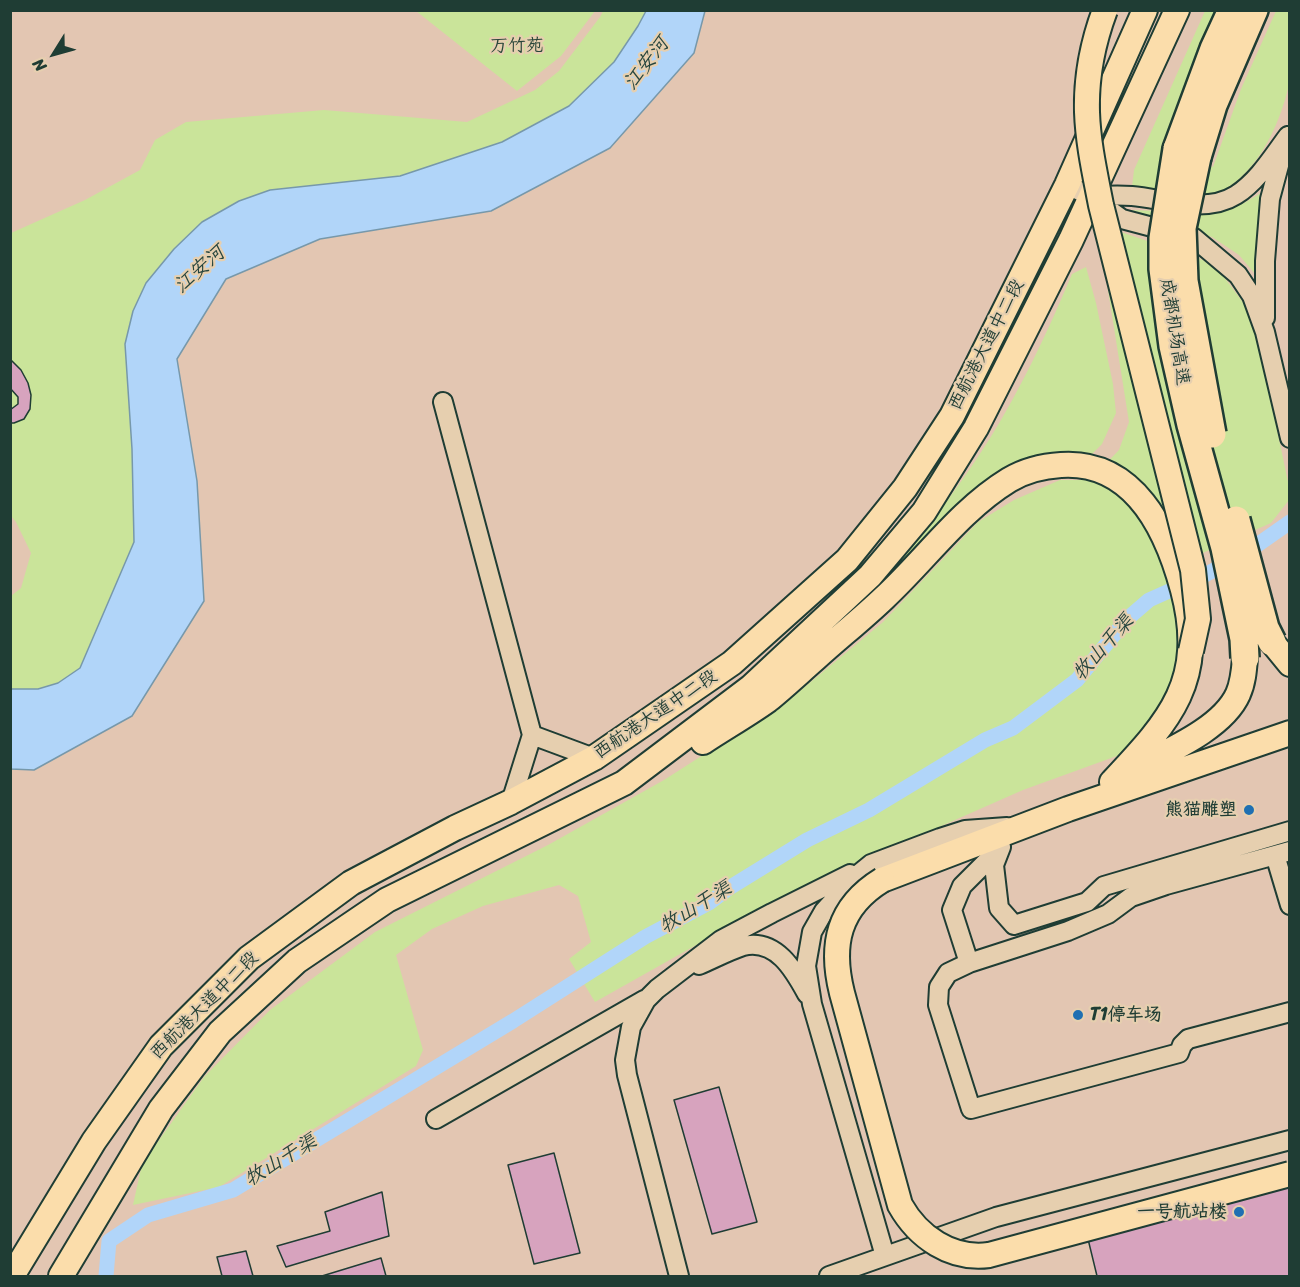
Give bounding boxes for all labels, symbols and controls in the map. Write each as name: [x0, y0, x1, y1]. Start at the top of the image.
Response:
north arrow: [24, 24, 84, 84]
water label: 江安河: [619, 33, 675, 95]
park label: 万竹苑: [490, 35, 544, 57]
text: N: [24, 52, 54, 78]
water label: 江安河: [169, 241, 231, 299]
street label: 西航港大道中二段: [945, 276, 1029, 414]
street label: 成都机场高速: [1155, 277, 1193, 387]
water label: 牧山干渠: [1068, 610, 1140, 686]
street label: 西航港大道中二段: [590, 666, 722, 764]
place label: 熊猫雕塑: [1165, 799, 1237, 821]
marker: 熊猫雕塑: [1242, 803, 1256, 817]
water label: 牧山干渠: [656, 877, 736, 939]
street label: 西航港大道中二段: [146, 947, 264, 1065]
place label: T1停车场: [1090, 1004, 1162, 1026]
marker: T1停车场: [1071, 1008, 1085, 1022]
water label: 牧山干渠: [241, 1130, 321, 1192]
place label: 一号航站楼: [1137, 1201, 1227, 1223]
marker: 一号航站楼: [1232, 1205, 1246, 1219]

